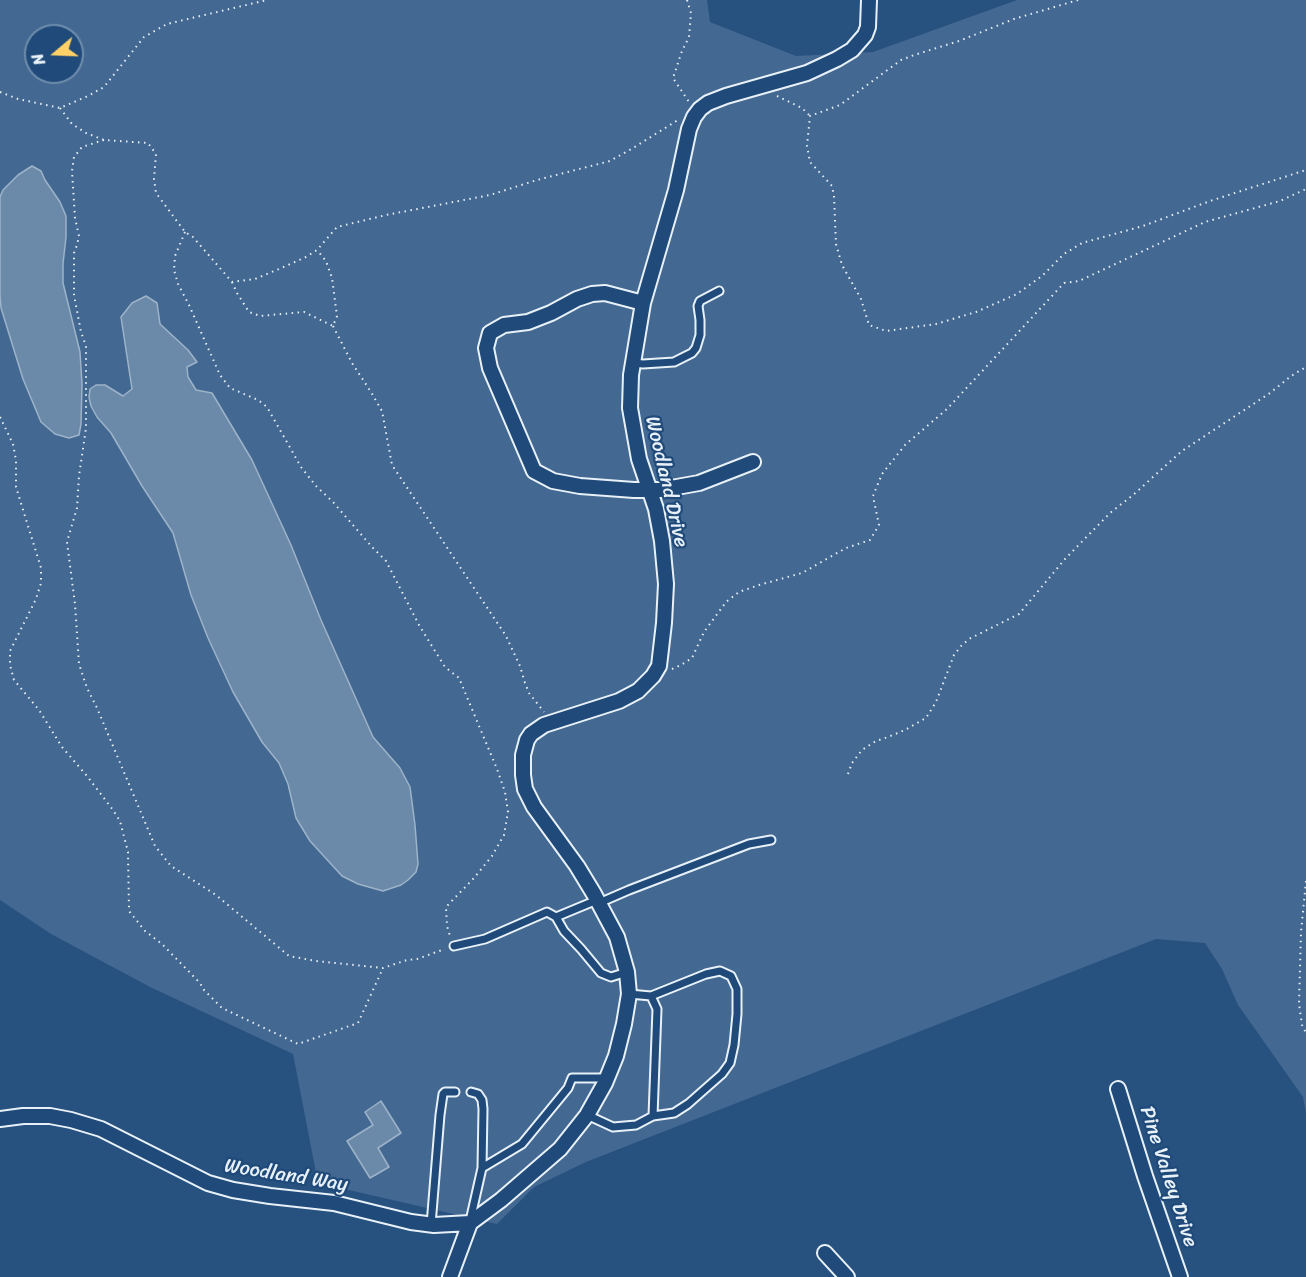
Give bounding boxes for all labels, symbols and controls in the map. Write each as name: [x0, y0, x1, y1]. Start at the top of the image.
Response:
north arrow: [24, 24, 84, 84]
text: N: [23, 49, 54, 69]
street label: Woodland Drive: [639, 414, 693, 550]
street label: Pine Valley Drive: [1134, 1103, 1202, 1251]
street label: Woodland Way: [223, 1154, 349, 1198]

